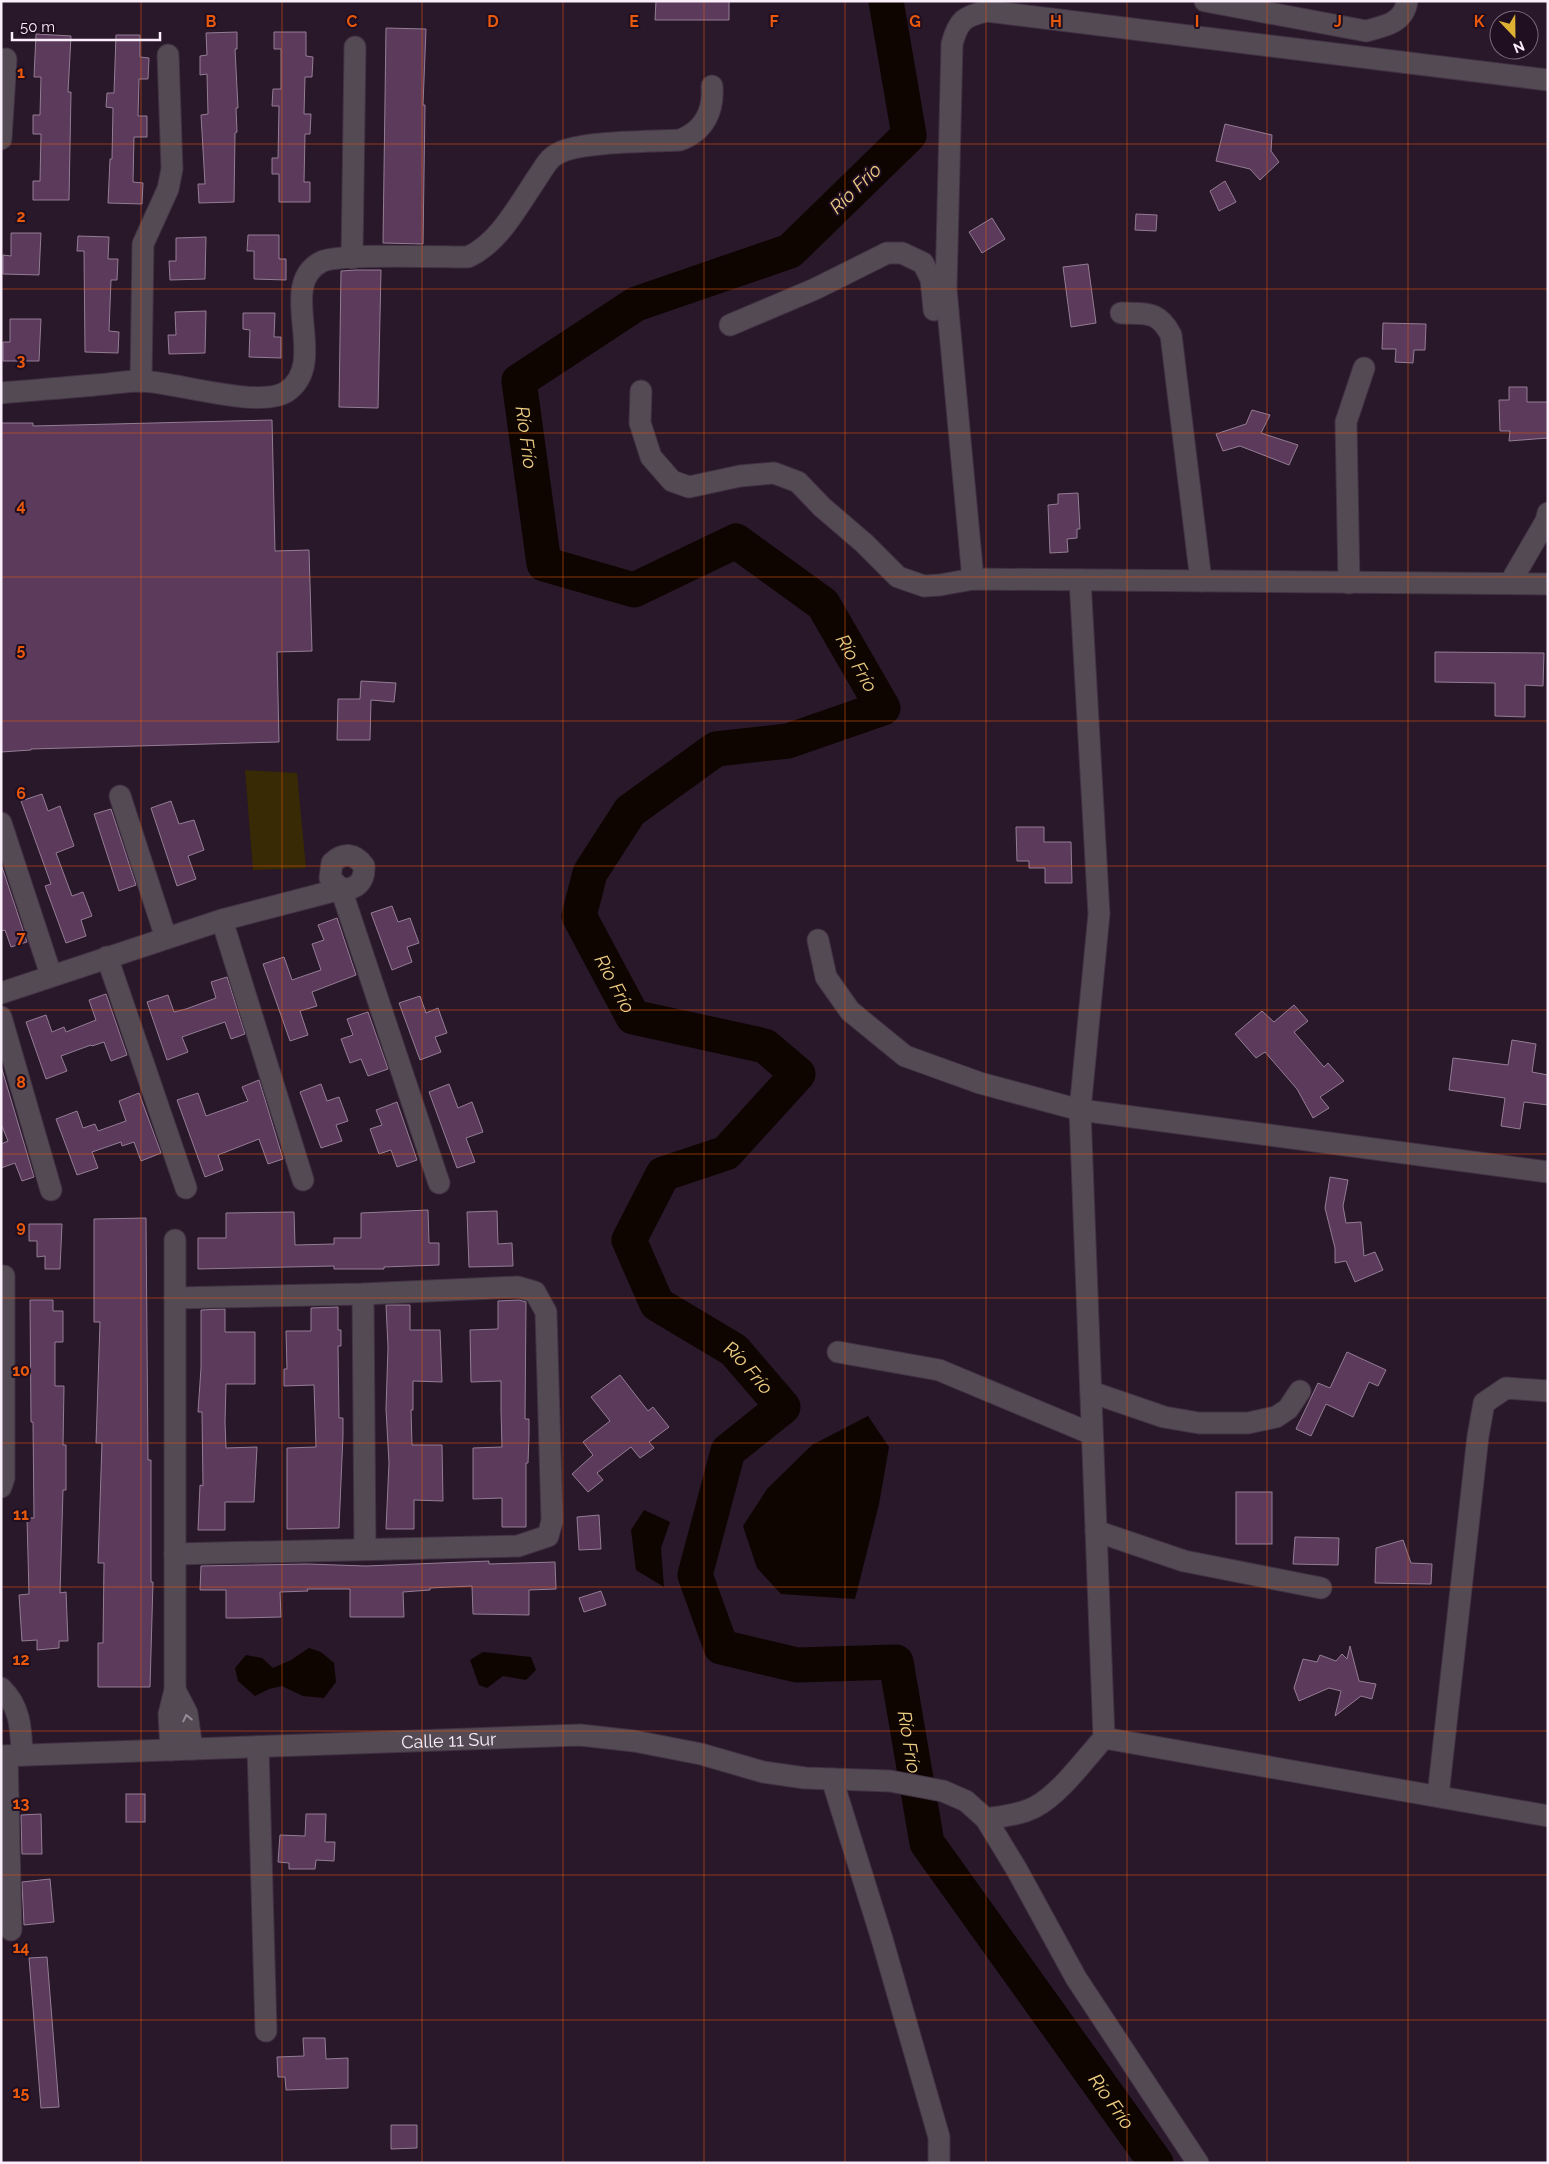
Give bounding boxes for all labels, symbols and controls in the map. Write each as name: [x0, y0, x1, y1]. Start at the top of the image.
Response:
scale bar: [12, 10, 160, 42]
north arrow: [1489, 10, 1539, 60]
text: B: [206, 12, 217, 31]
text: C: [347, 12, 358, 31]
text: D: [487, 12, 499, 31]
text: E: [629, 12, 639, 31]
text: F: [769, 12, 779, 31]
text: G: [909, 12, 921, 31]
text: H: [1050, 12, 1062, 31]
text: I: [1195, 12, 1199, 31]
text: J: [1334, 12, 1342, 31]
text: K: [1474, 12, 1485, 31]
text: 50 m: [20, 18, 55, 36]
text: N: [1511, 38, 1527, 56]
text: 1: [17, 63, 25, 82]
water label: Río Frío: [825, 158, 885, 218]
text: 2: [16, 207, 26, 226]
text: 3: [17, 351, 26, 370]
water label: Río Frío: [512, 405, 542, 470]
text: 4: [16, 496, 26, 515]
water label: Río Frío: [832, 630, 882, 696]
text: 5: [17, 640, 26, 659]
text: 6: [16, 784, 26, 803]
text: 7: [17, 928, 26, 947]
water label: Río Frío: [591, 951, 640, 1017]
text: 8: [16, 1073, 26, 1092]
text: 9: [16, 1217, 26, 1236]
water label: Río Frío: [721, 1336, 778, 1398]
text: 10: [12, 1361, 30, 1380]
text: 11: [13, 1505, 29, 1524]
text: 12: [13, 1650, 29, 1669]
water label: Río Frío: [894, 1709, 926, 1775]
one-way arrow: [182, 1714, 193, 1723]
street label: Calle 11 Sur: [401, 1728, 497, 1752]
text: 13: [13, 1794, 29, 1813]
text: 14: [12, 1938, 30, 1957]
water label: Río Frío: [1084, 2069, 1139, 2133]
text: 15: [13, 2083, 30, 2102]

